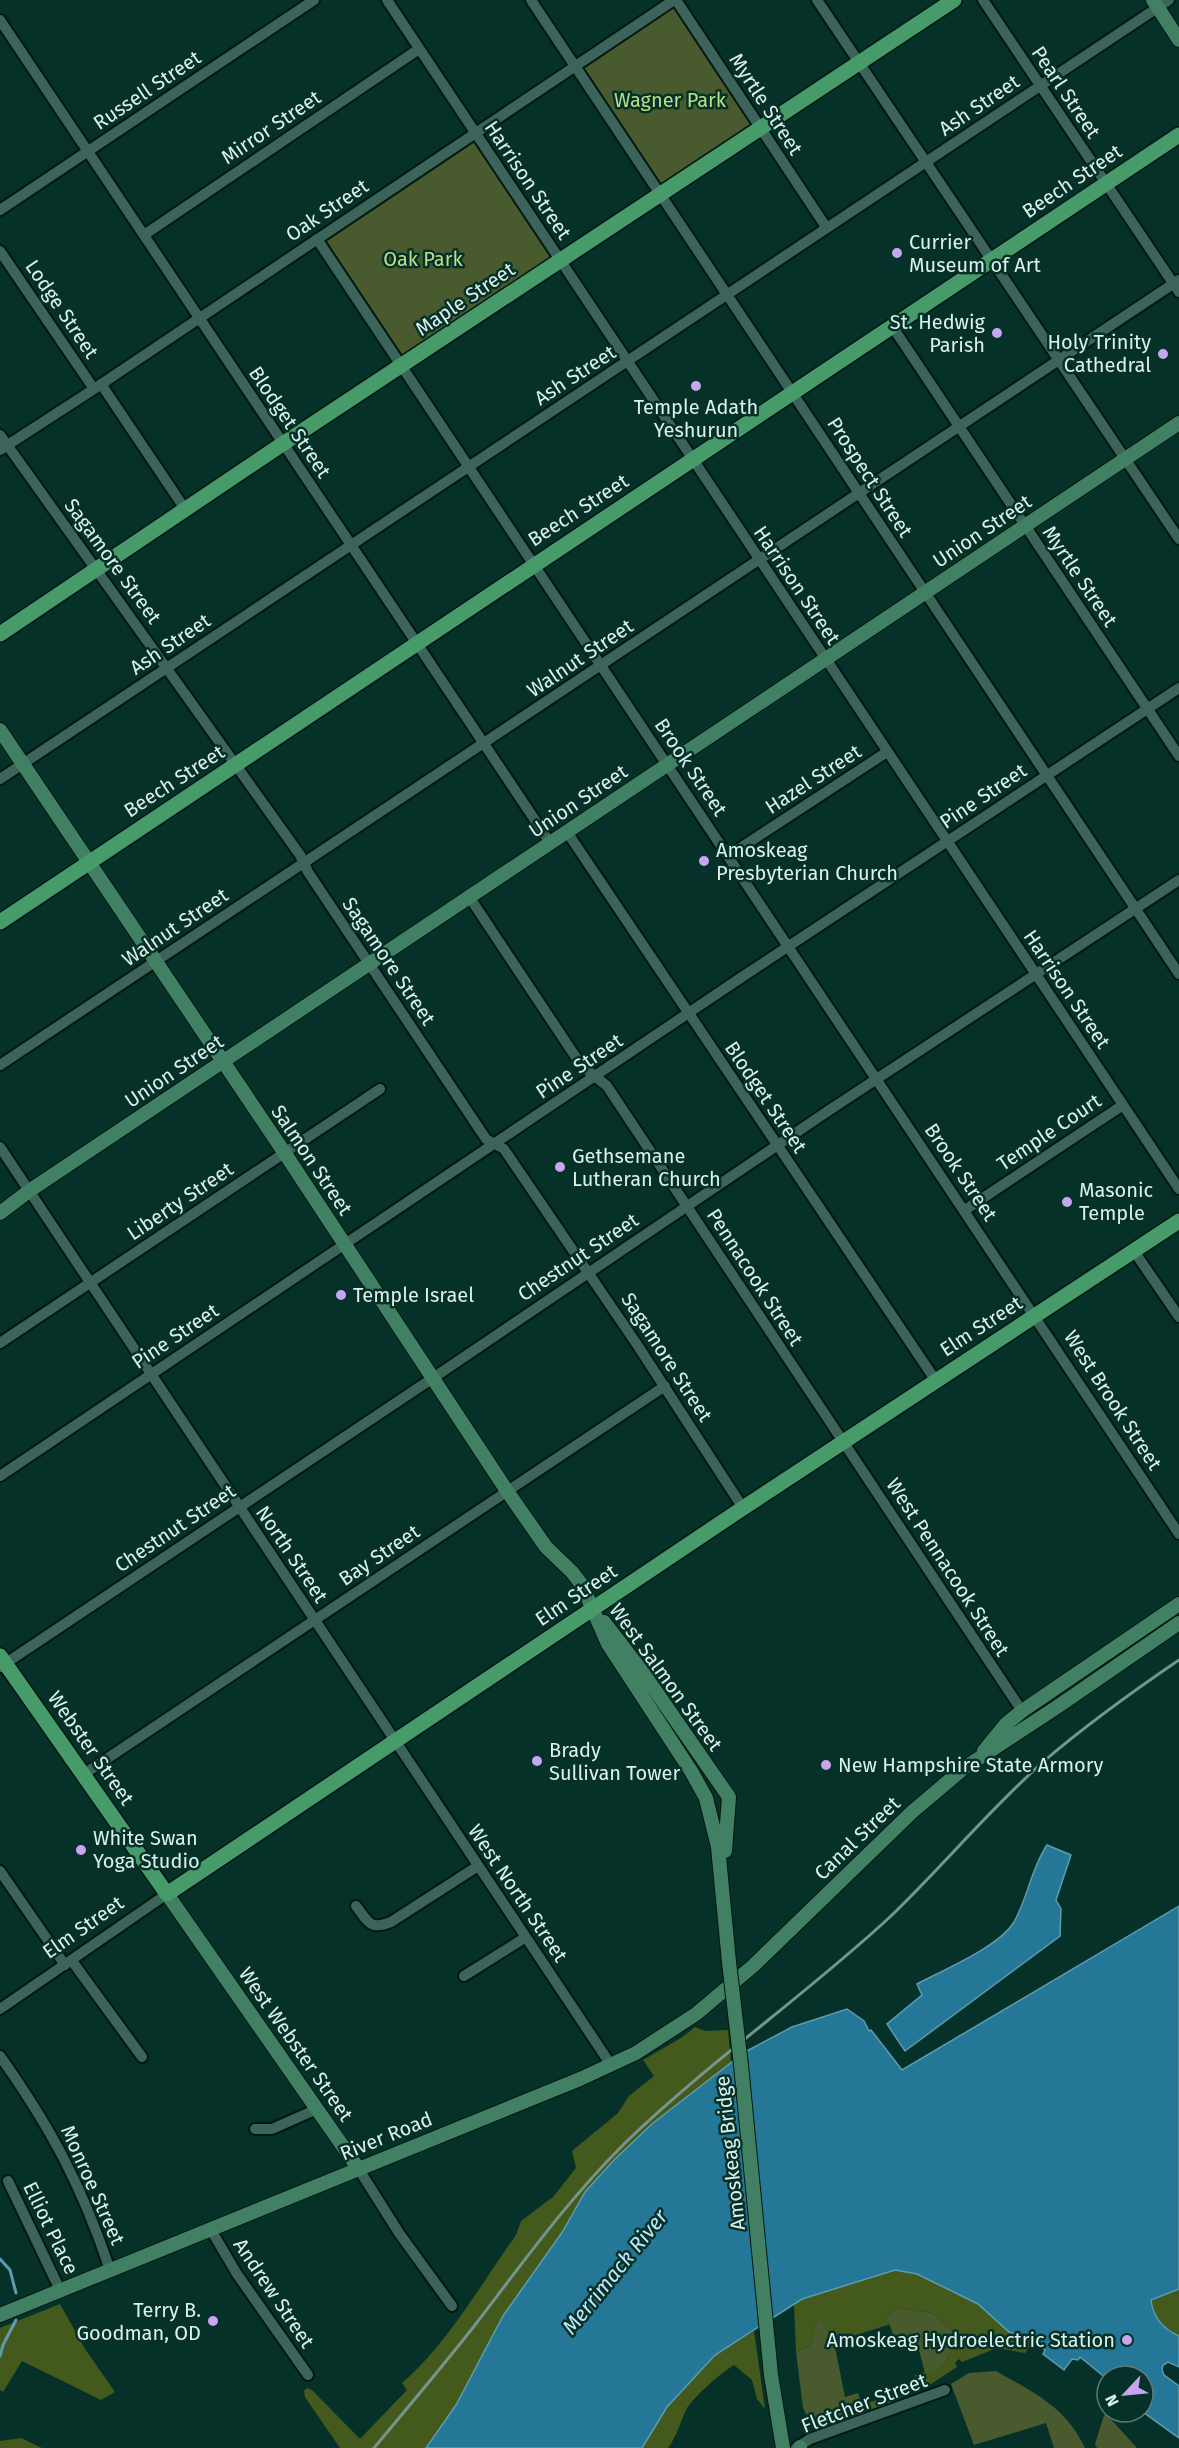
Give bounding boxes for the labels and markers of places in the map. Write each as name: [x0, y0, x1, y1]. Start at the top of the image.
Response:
place label: Currier Museum of Art: [909, 230, 1041, 277]
marker: Currier Museum of Art: [890, 246, 904, 260]
place label: St. Hedwig Parish: [890, 310, 986, 357]
marker: St. Hedwig Parish: [990, 326, 1004, 340]
place label: Holy Trinity Cathedral: [1048, 330, 1151, 377]
marker: Holy Trinity Cathedral: [1156, 347, 1170, 361]
marker: Temple Adath Yeshurun: [689, 379, 703, 393]
place label: Temple Adath Yeshurun: [634, 395, 758, 442]
place label: Amoskeag Presbyterian Church: [716, 838, 898, 885]
marker: Amoskeag Presbyterian Church: [697, 854, 711, 868]
place label: Gethsemane Lutheran Church: [572, 1144, 721, 1191]
marker: Gethsemane Lutheran Church: [553, 1160, 567, 1174]
place label: Masonic Temple: [1079, 1178, 1153, 1225]
marker: Masonic Temple: [1060, 1195, 1074, 1209]
place label: Temple Israel: [353, 1283, 474, 1307]
marker: Temple Israel: [334, 1288, 348, 1302]
place label: Brady Sullivan Tower: [549, 1738, 680, 1785]
place label: New Hampshire State Armory: [838, 1753, 1103, 1777]
marker: Brady Sullivan Tower: [530, 1754, 544, 1768]
marker: New Hampshire State Armory: [819, 1758, 833, 1772]
place label: White Swan Yoga Studio: [93, 1826, 200, 1873]
marker: White Swan Yoga Studio: [74, 1843, 88, 1857]
place label: Terry B. Goodman, OD: [77, 2298, 201, 2345]
marker: Terry B. Goodman, OD: [206, 2314, 220, 2328]
place label: Amoskeag Hydroelectric Station: [826, 2328, 1115, 2352]
marker: Amoskeag Hydroelectric Station: [1120, 2333, 1134, 2347]

